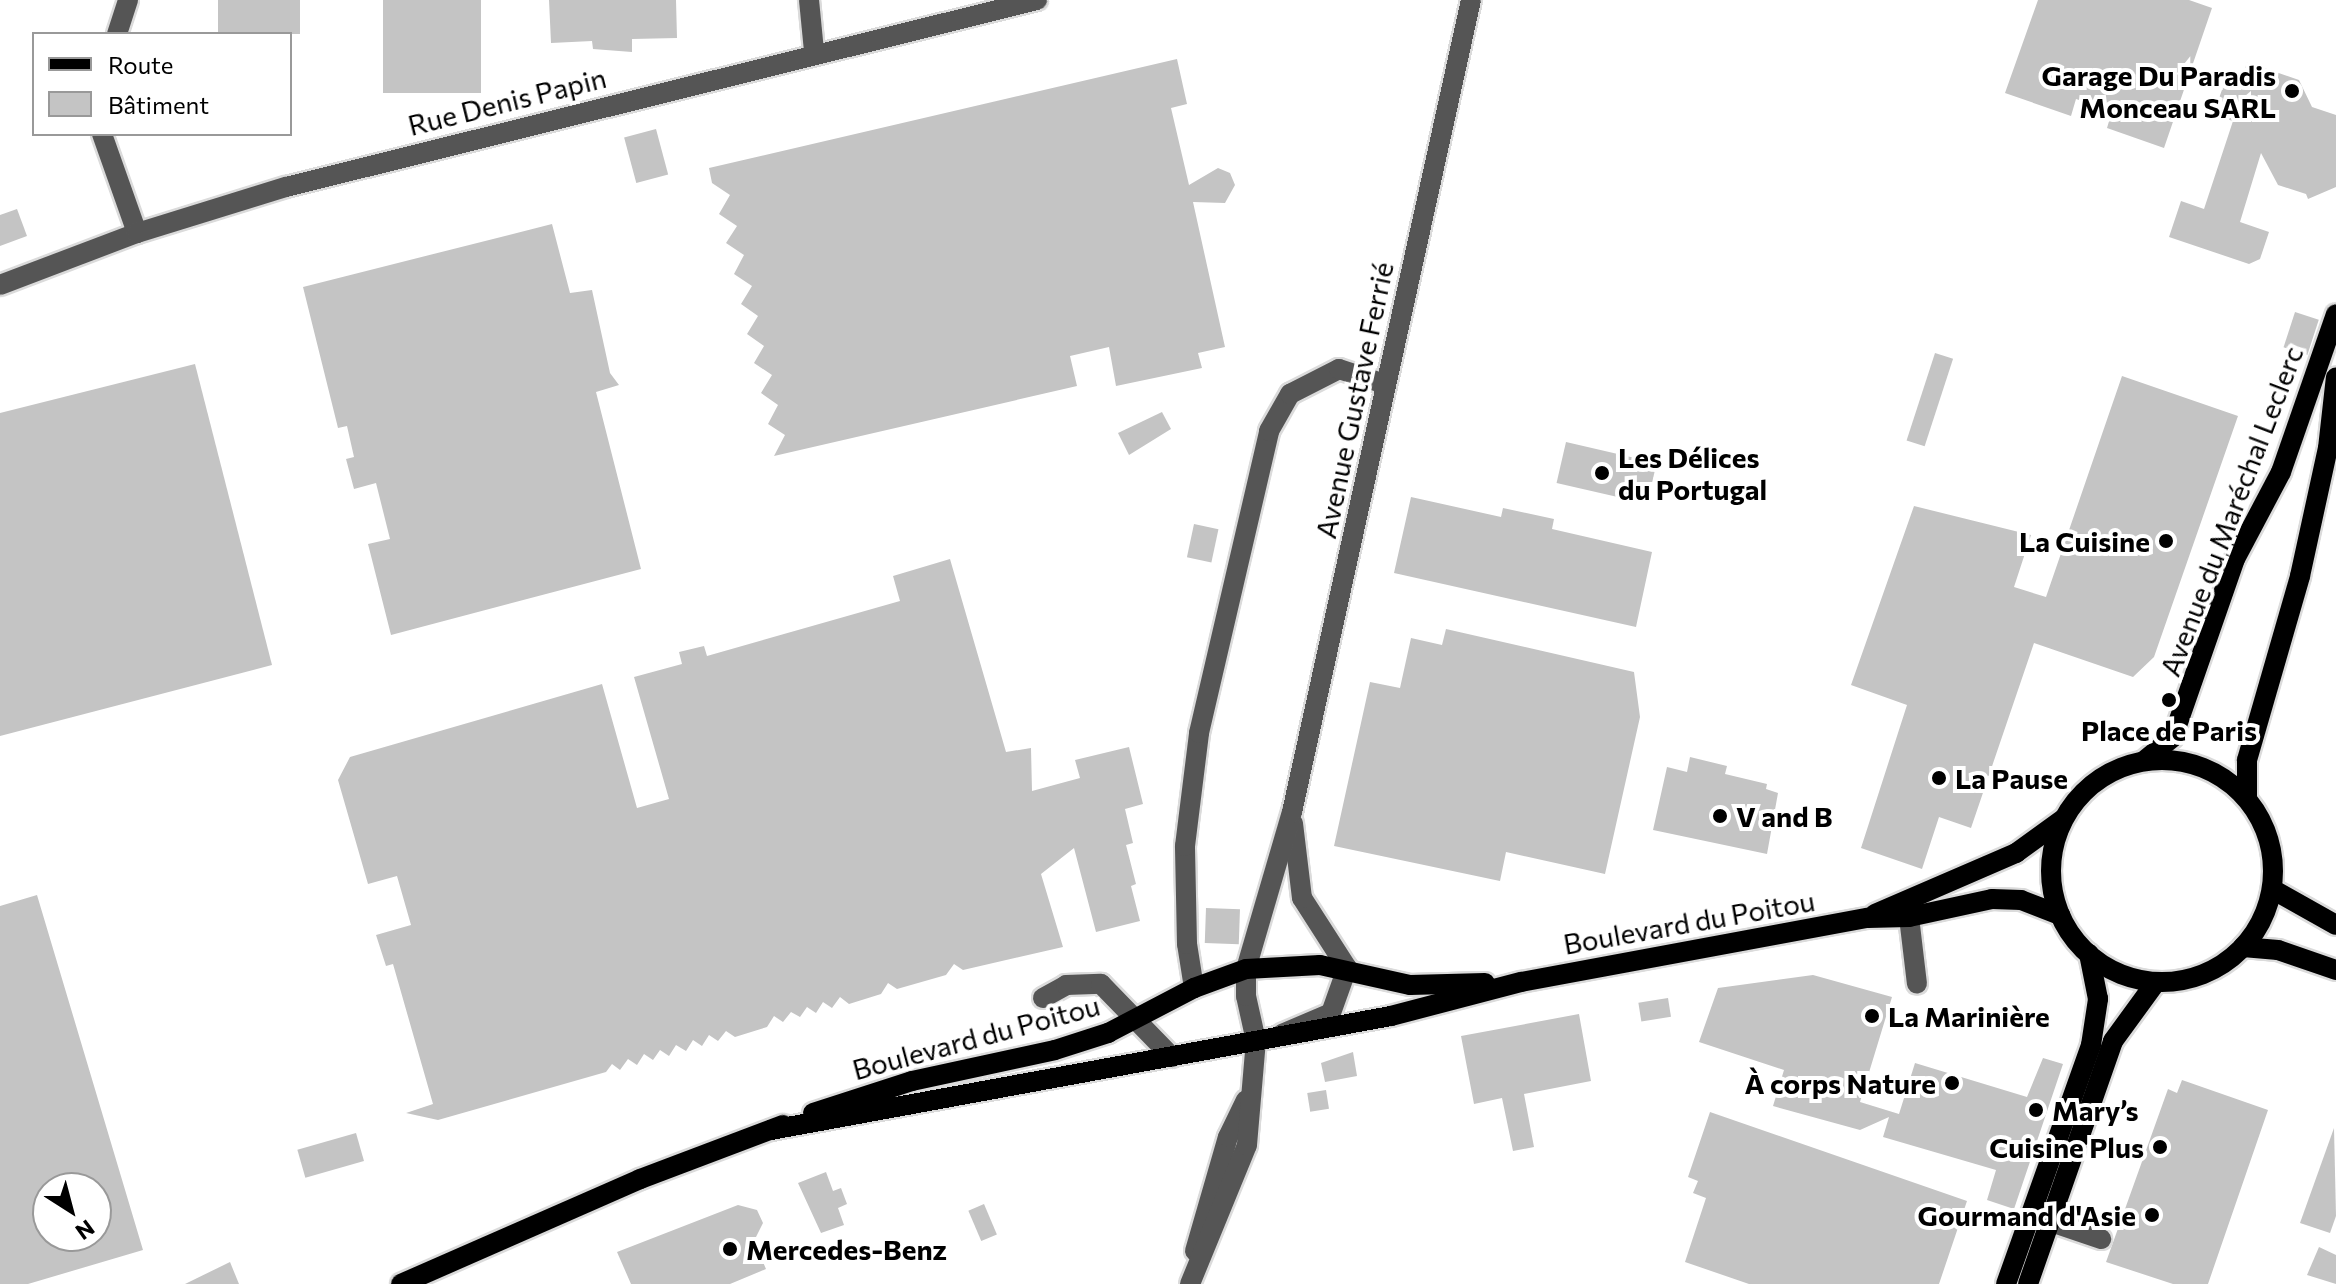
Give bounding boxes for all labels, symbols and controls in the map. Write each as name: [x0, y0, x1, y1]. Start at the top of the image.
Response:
legend: [32, 32, 292, 136]
text: Route: [108, 50, 173, 79]
place label: Garage Du Paradis Monceau SARL: [2042, 58, 2276, 124]
street label: Rue Denis Papin: [404, 60, 610, 142]
marker: Garage Du Paradis Monceau SARL: [2283, 82, 2301, 100]
text: Bâtiment: [108, 90, 209, 119]
street label: Avenue Gustave Ferrié: [1308, 259, 1400, 541]
street label: Avenue du Maréchal Leclerc: [2152, 341, 2310, 681]
place label: Les Délices du Portugal: [1618, 440, 1767, 506]
marker: Les Délices du Portugal: [1593, 464, 1611, 482]
place label: La Cuisine: [2019, 524, 2150, 558]
marker: La Cuisine: [2157, 532, 2175, 550]
marker: Place de Paris: [2160, 691, 2178, 709]
place label: Place de Paris: [2081, 713, 2257, 747]
place label: La Pause: [1955, 761, 2068, 795]
marker: La Pause: [1930, 769, 1948, 787]
place label: V and B: [1736, 799, 1832, 833]
marker: V and B: [1711, 807, 1729, 825]
street label: Boulevard du Poitou: [1561, 883, 1817, 961]
street label: Boulevard du Poitou: [849, 988, 1103, 1086]
place label: La Marinière: [1888, 999, 2050, 1033]
marker: La Marinière: [1863, 1007, 1881, 1025]
place label: À corps Nature: [1745, 1066, 1936, 1100]
marker: À corps Nature: [1943, 1074, 1961, 1092]
place label: Mary’s: [2052, 1093, 2139, 1127]
marker: Mary’s: [2027, 1101, 2045, 1119]
place label: Cuisine Plus: [1989, 1130, 2144, 1164]
marker: Cuisine Plus: [2151, 1138, 2169, 1156]
north arrow: [32, 1172, 112, 1252]
place label: Gourmand d'Asie: [1918, 1198, 2136, 1232]
marker: Gourmand d'Asie: [2143, 1206, 2161, 1224]
text: N: [71, 1214, 100, 1246]
place label: Mercedes-Benz: [746, 1232, 947, 1266]
marker: Mercedes-Benz: [721, 1240, 739, 1258]

